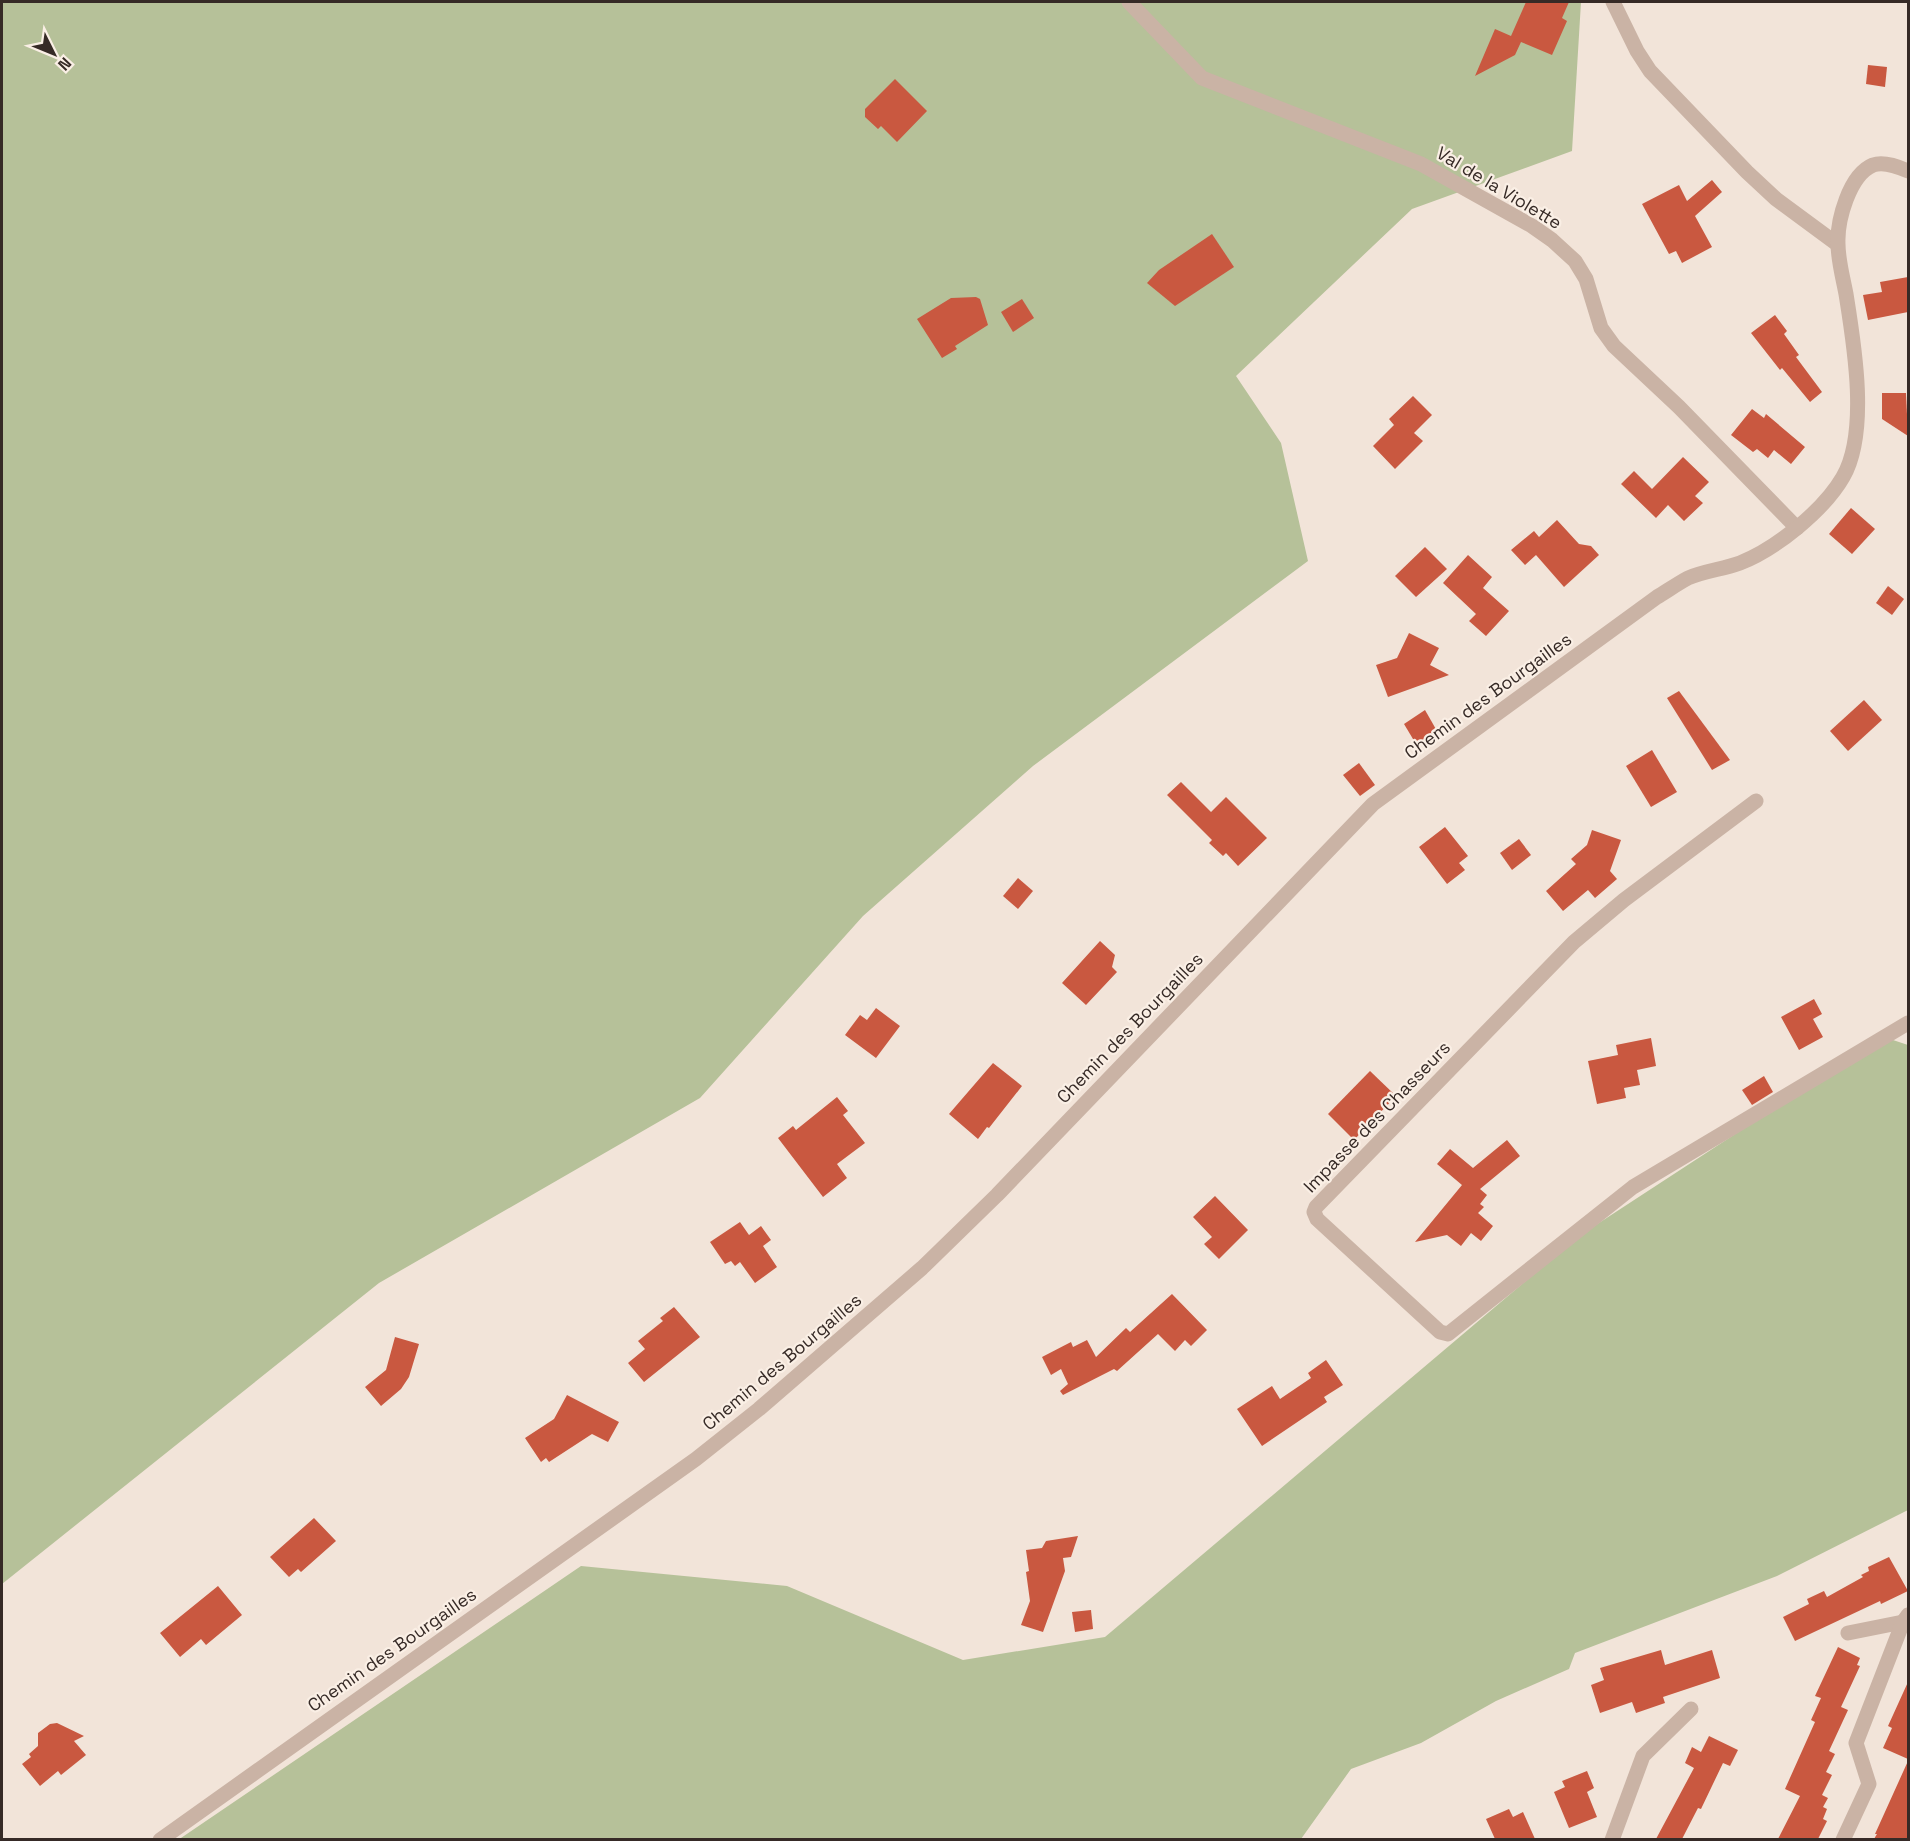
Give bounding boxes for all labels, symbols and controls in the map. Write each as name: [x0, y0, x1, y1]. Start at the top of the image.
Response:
north arrow: [24, 24, 84, 84]
text: N: [53, 53, 76, 75]
street label: Val de la Violette: [1432, 141, 1566, 234]
street label: Chemin des Bourgailles: [1400, 627, 1576, 764]
street label: Chemin des Bourgailles: [1052, 947, 1208, 1108]
street label: Impasse des Chasseurs: [1298, 1036, 1455, 1197]
street label: Chemin des Bourgailles: [697, 1288, 866, 1435]
street label: Chemin des Bourgailles: [303, 1583, 481, 1717]

